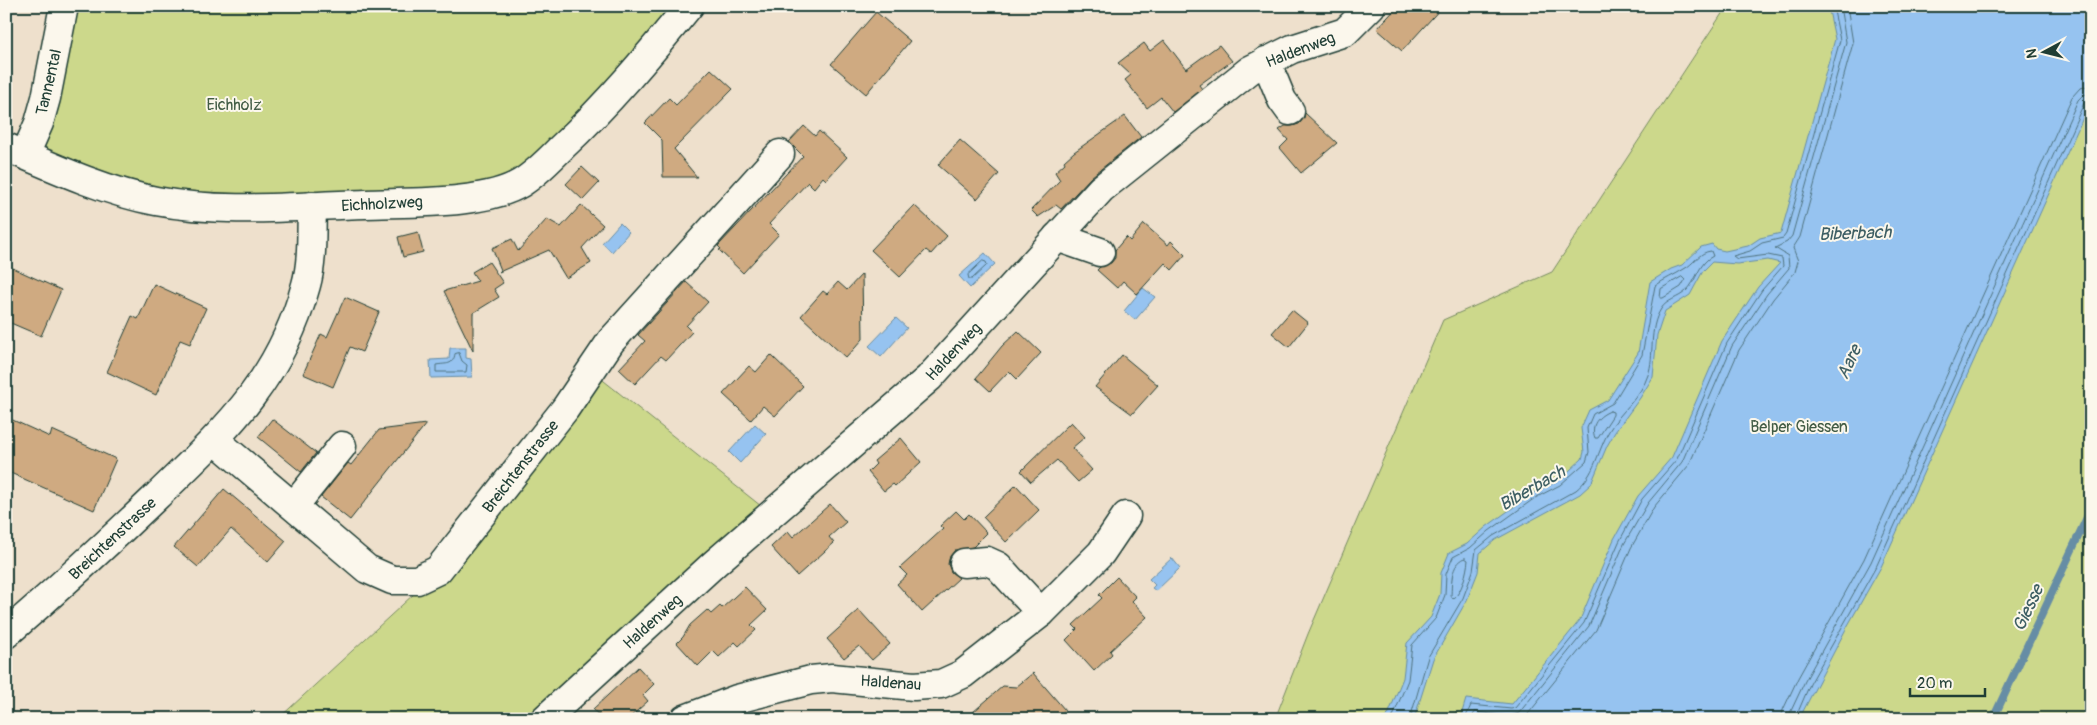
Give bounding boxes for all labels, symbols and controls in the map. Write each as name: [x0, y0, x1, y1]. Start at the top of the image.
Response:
street label: Haldenweg: [1263, 28, 1338, 72]
north arrow: [2020, 28, 2070, 78]
street label: Tannental: [32, 47, 66, 117]
text: N: [2023, 48, 2041, 59]
park label: Eichholz: [206, 95, 262, 115]
street label: Eichholzweg: [341, 192, 423, 216]
water label: Biberbach: [1818, 221, 1893, 246]
street label: Haldenweg: [922, 318, 986, 385]
water label: Aare: [1832, 340, 1868, 383]
street label: Breichtenstrasse: [478, 416, 563, 517]
park label: Belper Giessen: [1750, 417, 1848, 437]
water label: Biberbach: [1495, 460, 1571, 516]
street label: Breichtenstrasse: [65, 493, 161, 584]
water label: Giesse: [2008, 579, 2050, 635]
street label: Haldenweg: [619, 590, 686, 654]
scale bar: [1910, 665, 1984, 697]
street label: Haldenau: [860, 671, 922, 695]
text: 20 m: [1917, 674, 1952, 693]

